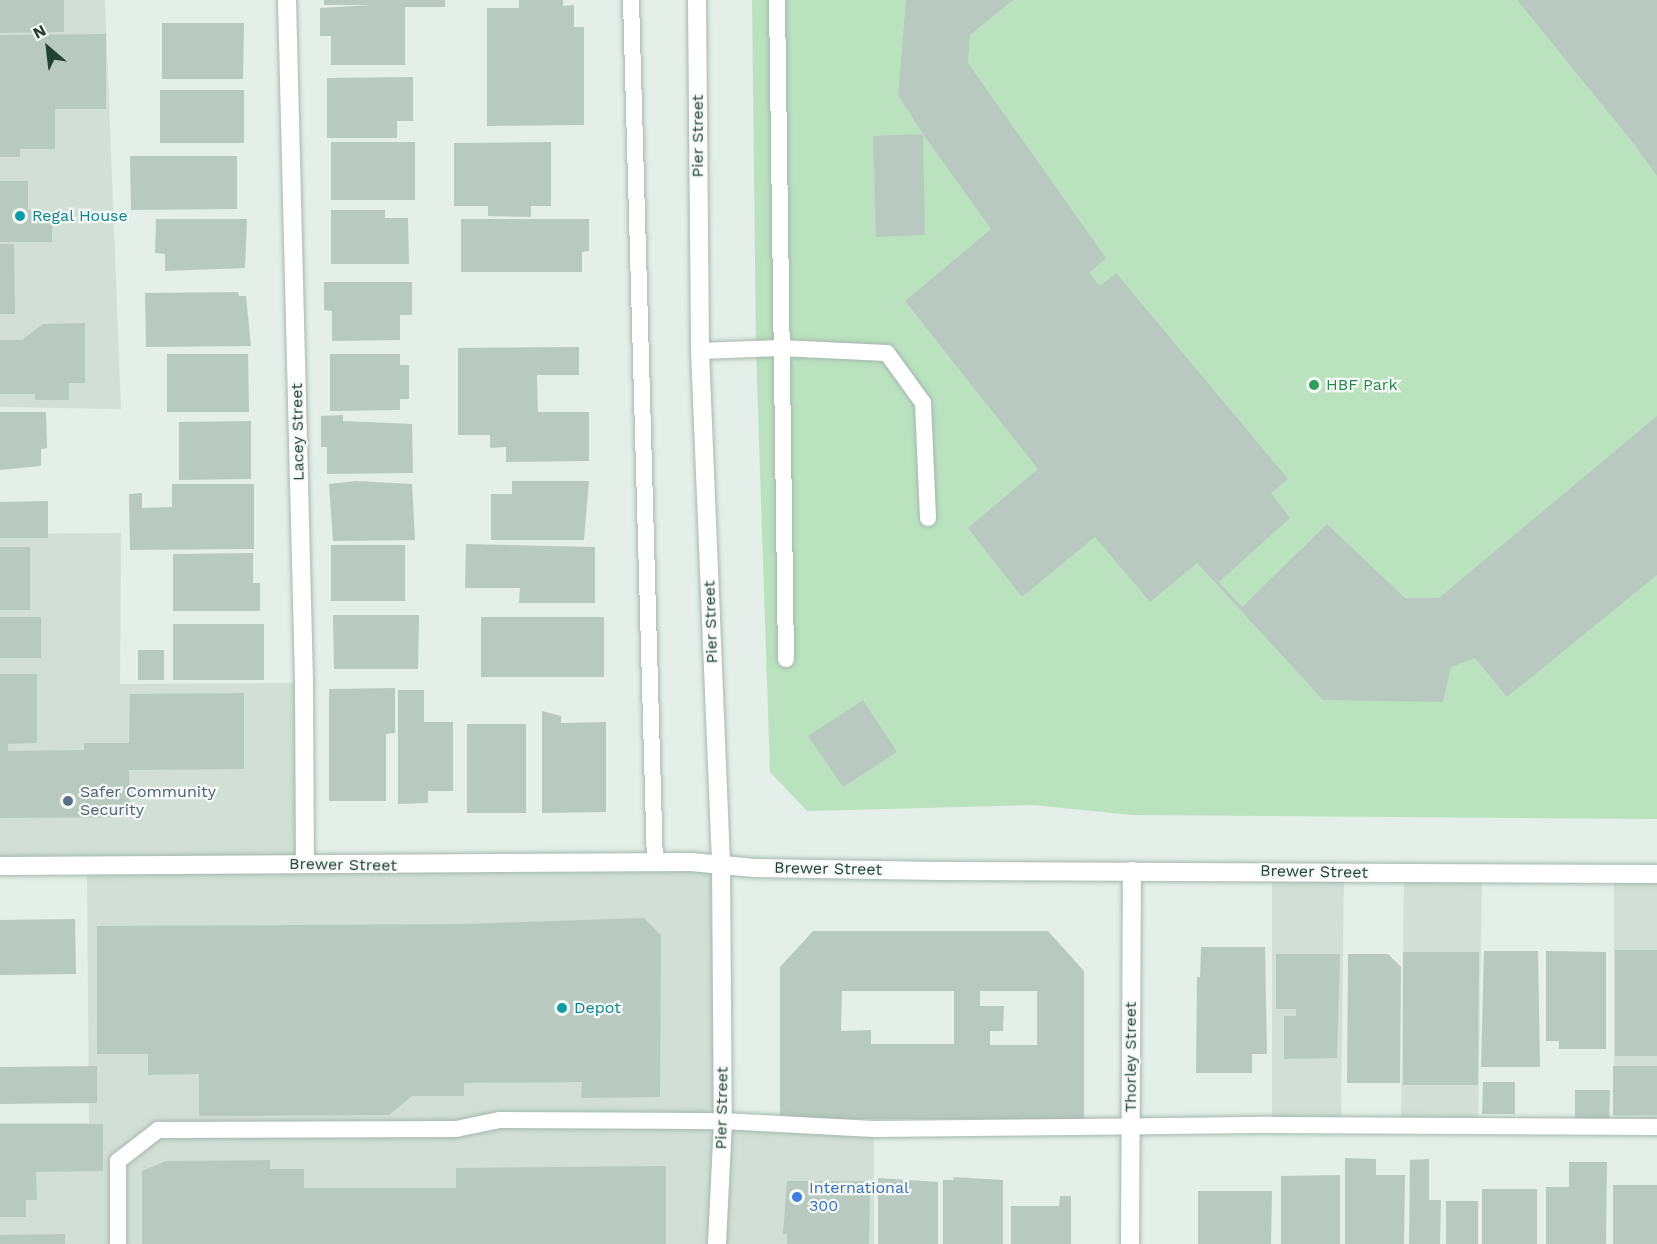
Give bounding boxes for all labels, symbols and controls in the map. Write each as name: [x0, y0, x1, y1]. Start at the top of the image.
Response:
north arrow: [18, 18, 78, 78]
text: N: [30, 20, 49, 43]
street label: Pier Street: [688, 94, 708, 178]
place label: Regal House: [32, 206, 128, 226]
marker: Regal House: [13, 209, 27, 223]
place label: HBF Park: [1326, 375, 1398, 395]
marker: HBF Park: [1307, 378, 1321, 392]
street label: Lacey Street: [288, 383, 308, 481]
street label: Pier Street: [700, 580, 722, 664]
place label: Safer Community Security: [80, 782, 216, 820]
marker: Safer Community Security: [61, 794, 75, 808]
street label: Brewer Street: [289, 854, 397, 876]
street label: Brewer Street: [774, 858, 882, 880]
street label: Brewer Street: [1260, 861, 1368, 883]
place label: Depot: [574, 998, 621, 1018]
marker: Depot: [555, 1001, 569, 1015]
street label: Thorley Street: [1121, 1002, 1141, 1112]
street label: Pier Street: [712, 1066, 732, 1150]
place label: International 300: [809, 1178, 909, 1216]
marker: International 300: [790, 1190, 804, 1204]

